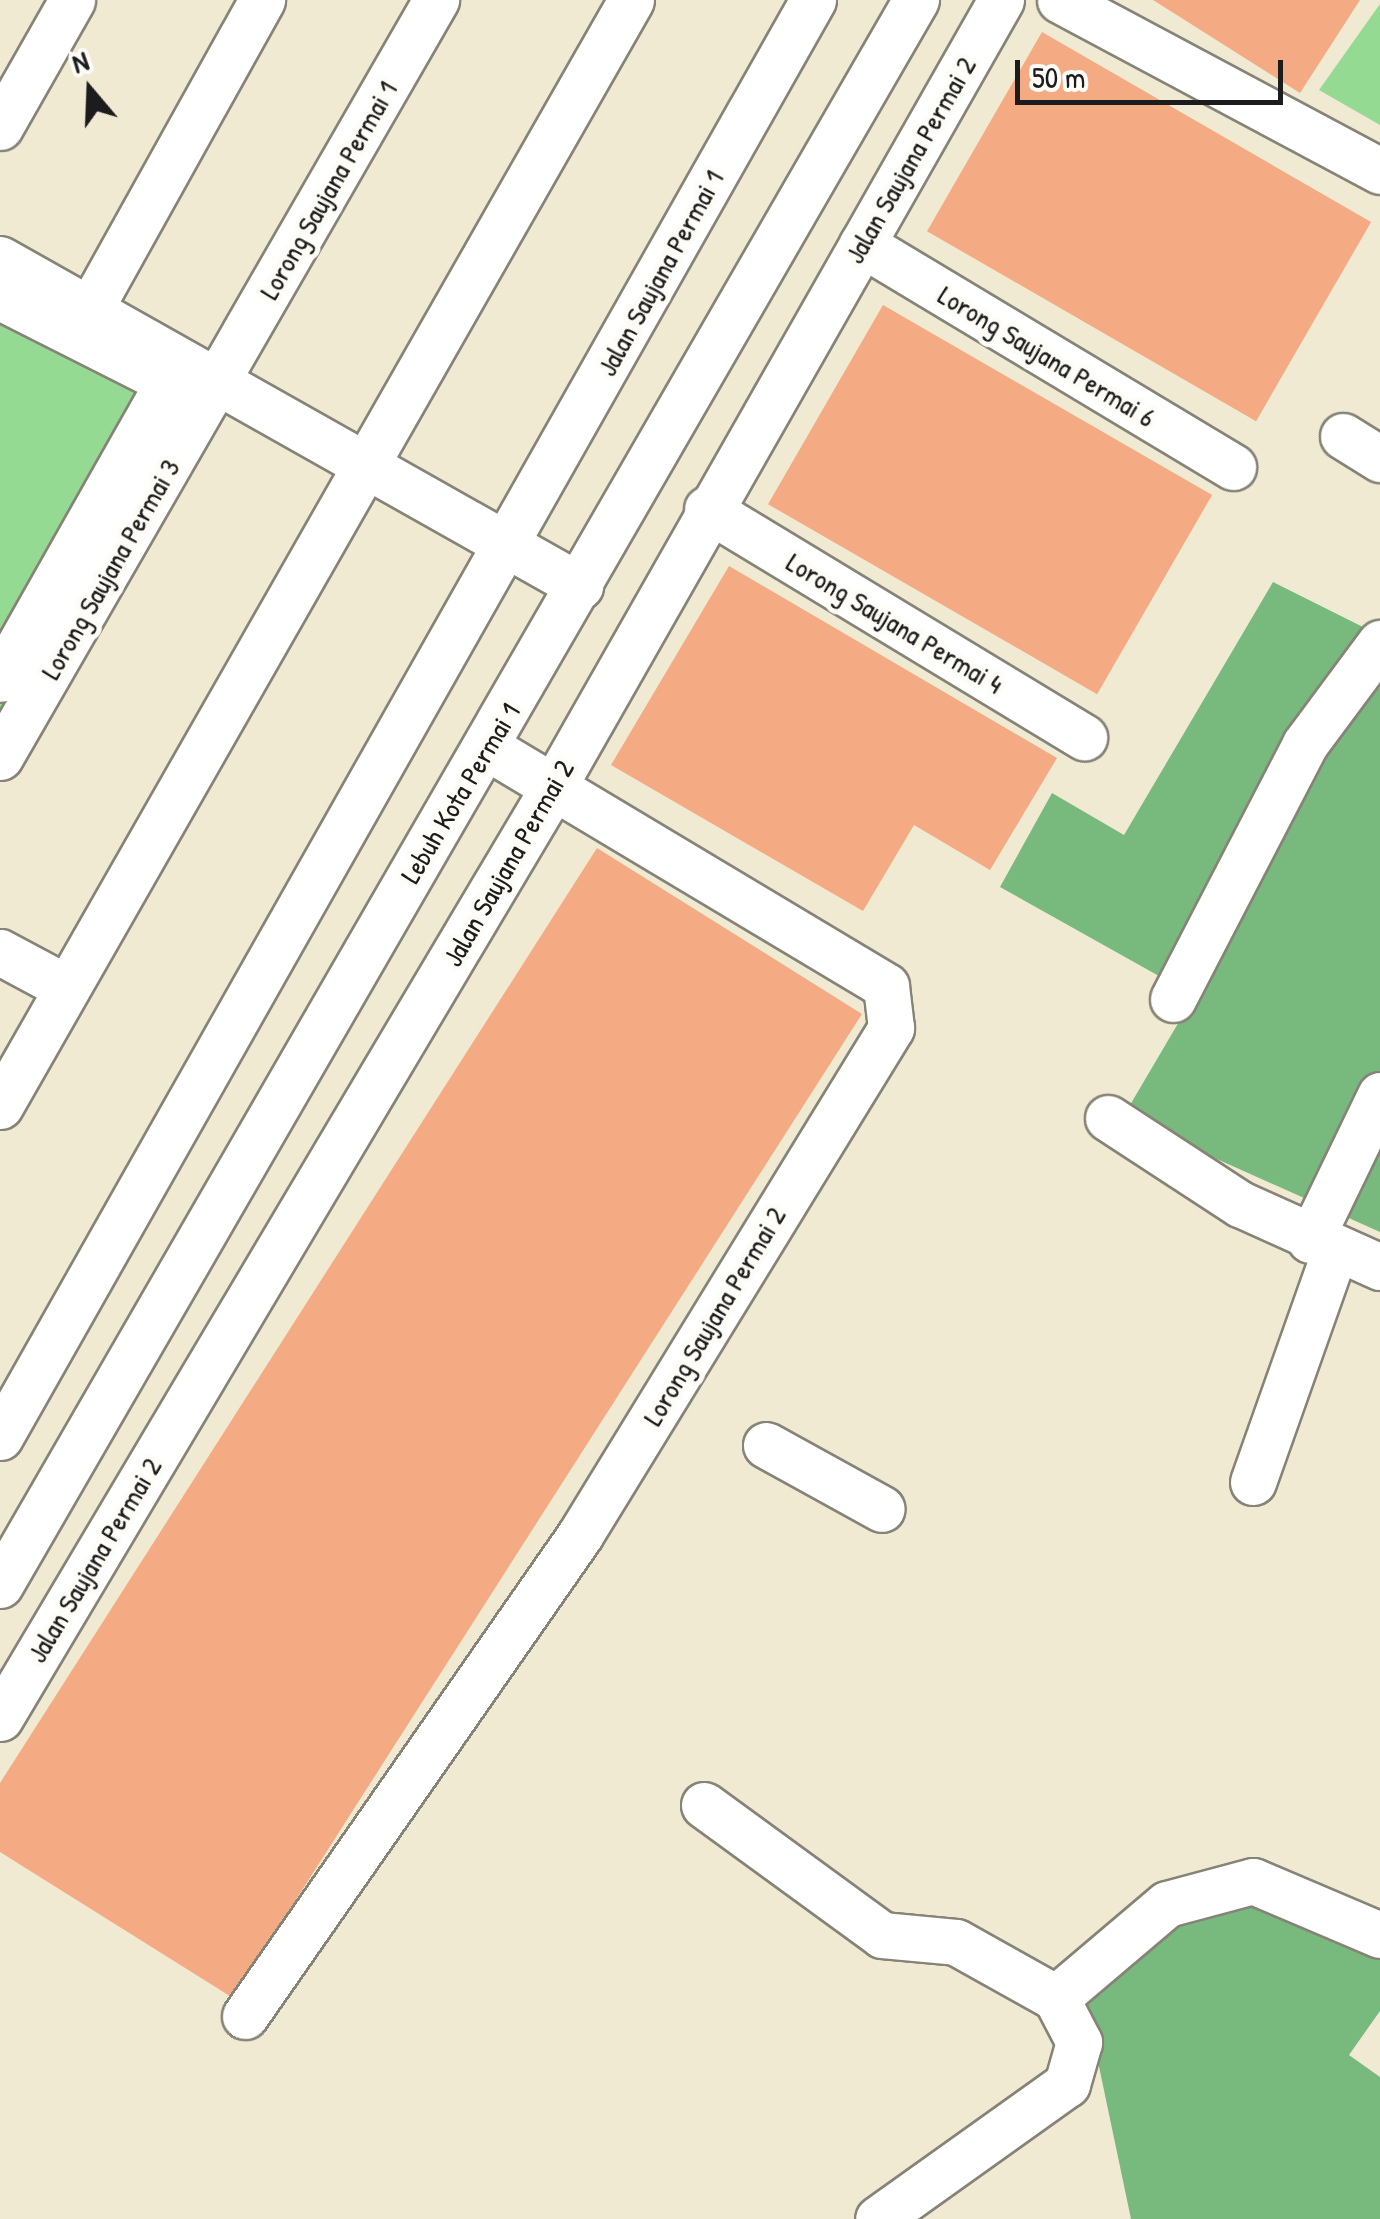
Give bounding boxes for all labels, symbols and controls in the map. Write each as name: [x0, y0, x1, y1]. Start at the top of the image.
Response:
north arrow: [40, 40, 140, 140]
scale bar: [1020, 40, 1288, 102]
text: N: [67, 41, 93, 82]
street label: Jalan Saujana Permai 2: [837, 51, 983, 269]
text: 50 m: [1032, 57, 1085, 97]
street label: Lorong Saujana Permai 1: [252, 75, 404, 305]
street label: Jalan Saujana Permai 1: [590, 164, 730, 382]
street label: Lorong Saujana Permai 6: [932, 278, 1162, 434]
street label: Lorong Saujana Permai 3: [33, 453, 187, 685]
street label: Lorong Saujana Permai 4: [781, 545, 1009, 701]
street label: Lebuh Kota Permai 1: [393, 697, 527, 889]
street label: Jalan Saujana Permai 2: [435, 754, 581, 972]
street label: Lorong Saujana Permai 2: [635, 1201, 793, 1431]
street label: Jalan Saujana Permai 2: [20, 1452, 168, 1668]

